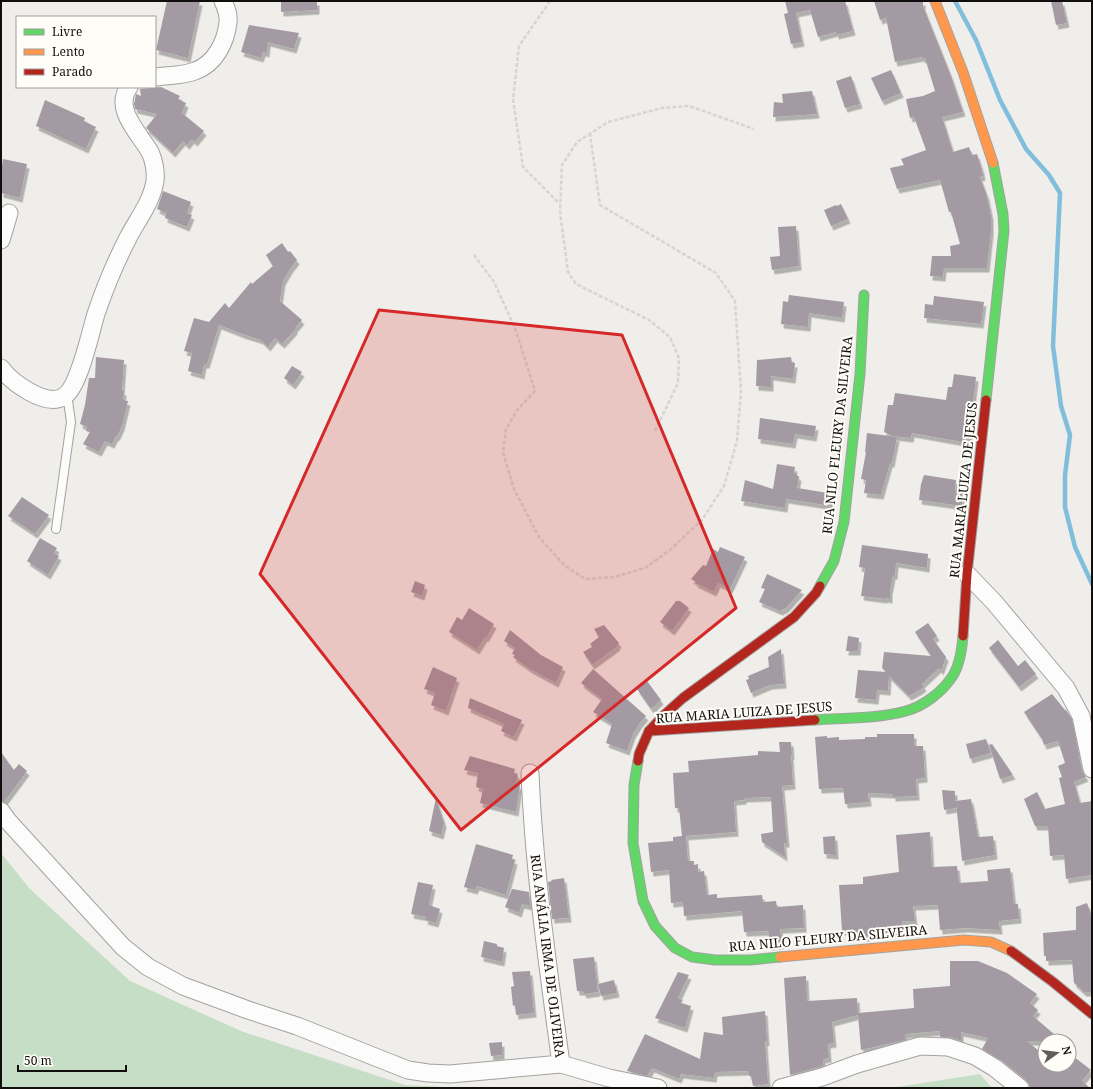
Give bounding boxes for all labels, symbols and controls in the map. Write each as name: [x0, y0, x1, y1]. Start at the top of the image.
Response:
legend: [16, 16, 156, 88]
text: Livre: [52, 23, 82, 40]
text: Lento: [52, 43, 85, 60]
text: Parado: [52, 63, 93, 80]
street label: RUA NILO FLEURY DA SILVEIRA: [818, 334, 856, 535]
street label: RUA MARIA LUIZA DE JESUS: [945, 401, 981, 579]
street label: RUA MARIA LUIZA DE JESUS: [655, 697, 833, 727]
street label: RUA ANÁLIA IRMA DE OLIVEIRA: [527, 853, 569, 1059]
street label: RUA NILO FLEURY DA SILVEIRA: [728, 920, 929, 956]
north arrow: [1037, 1033, 1077, 1073]
text: N: [1059, 1044, 1076, 1057]
scale bar: [18, 1047, 126, 1073]
text: 50 m: [24, 1052, 52, 1069]

